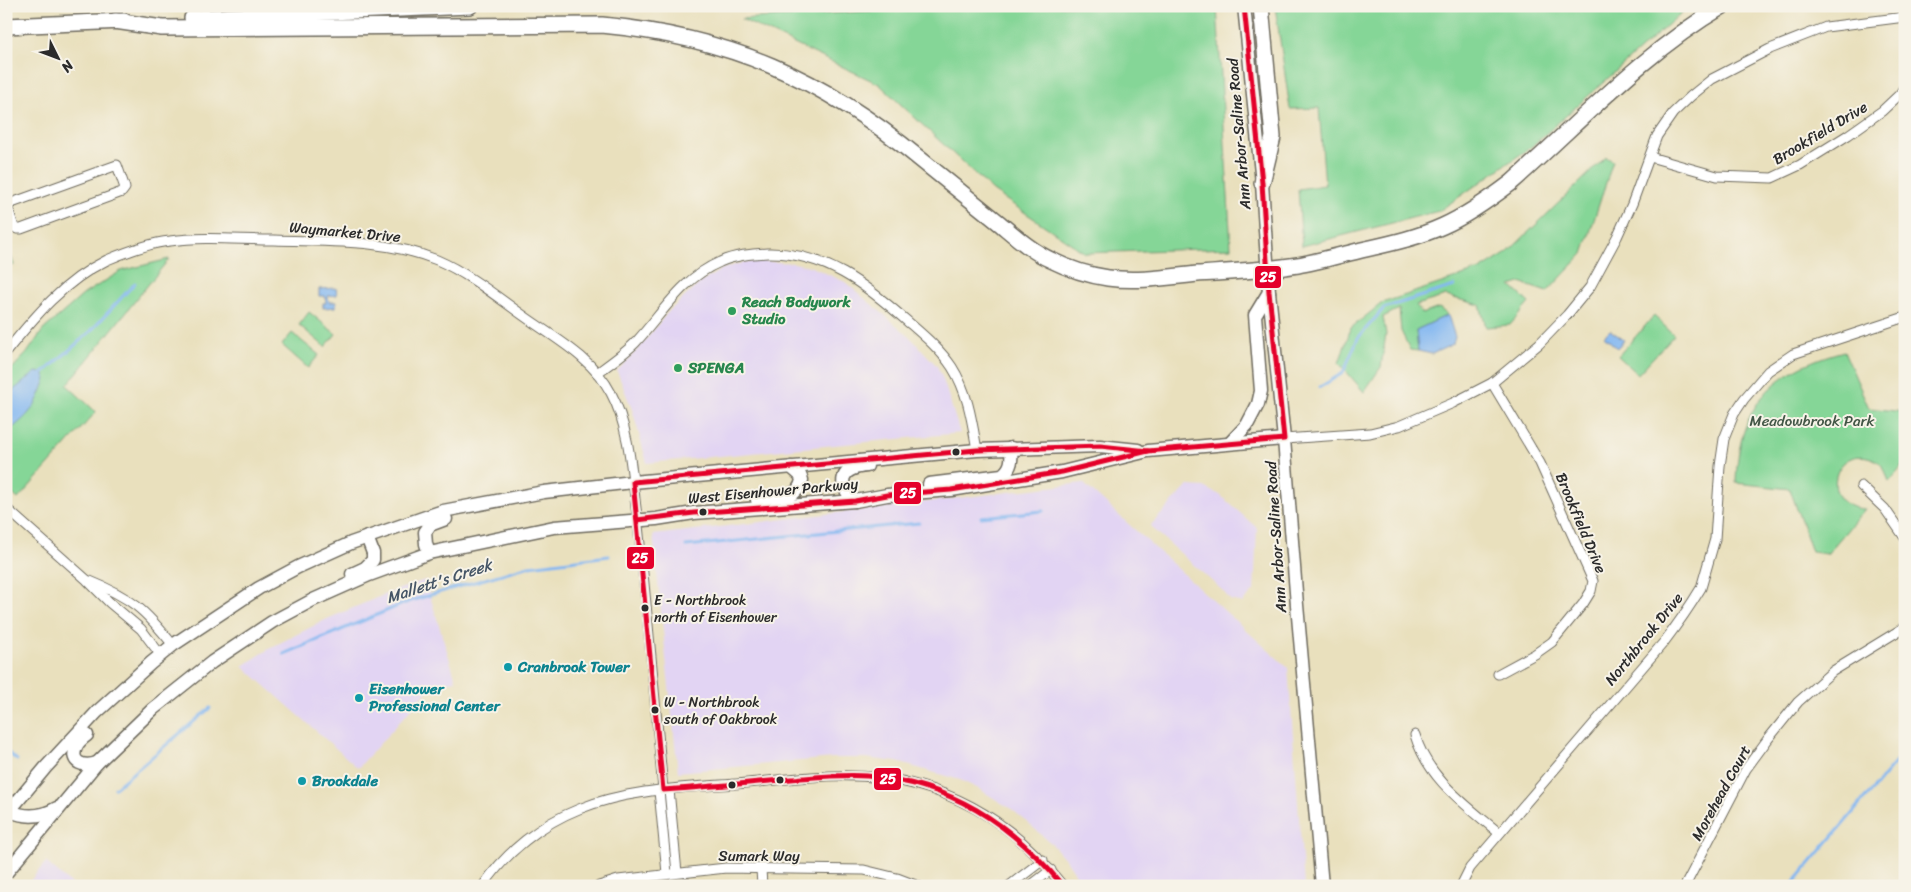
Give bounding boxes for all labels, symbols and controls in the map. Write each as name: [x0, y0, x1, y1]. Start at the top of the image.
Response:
north arrow: [32, 32, 82, 82]
text: N: [55, 54, 80, 79]
street label: Ann Arbor-Saline Road: [1219, 56, 1259, 212]
street label: Brookfield Drive: [1767, 94, 1873, 172]
street label: Waymarket Drive: [288, 214, 402, 250]
line badge: 25: [1254, 265, 1282, 289]
text: 25: [1259, 265, 1277, 290]
place label: Reach Bodywork Studio: [741, 289, 851, 332]
marker: Reach Bodywork Studio: [726, 305, 738, 317]
place label: SPENGA: [687, 355, 744, 381]
marker: SPENGA: [672, 362, 684, 374]
park label: Meadowbrook Park: [1749, 408, 1876, 434]
unlabelled marker: [951, 447, 961, 457]
street label: Ann Arbor-Saline Road: [1258, 459, 1294, 615]
street label: Brookfield Drive: [1548, 469, 1614, 578]
street label: West Eisenhower Parkway: [687, 471, 859, 511]
line badge: 25: [893, 481, 922, 505]
text: 25: [899, 481, 917, 506]
unlabelled marker: [698, 507, 708, 517]
line badge: 25: [626, 546, 655, 570]
text: 25: [631, 546, 649, 571]
water label: Mallett's Creek: [382, 549, 498, 612]
street label: Northbrook Drive: [1598, 586, 1690, 691]
place label: E - Northbrook north of Eisenhower: [654, 588, 778, 630]
marker: E - Northbrook north of Eisenhower: [640, 603, 650, 613]
place label: Cranbrook Tower: [517, 654, 631, 680]
marker: Cranbrook Tower: [502, 661, 514, 673]
place label: Eisenhower Professional Center: [369, 676, 502, 719]
place label: W - Northbrook south of Oakbrook: [663, 690, 778, 732]
marker: Eisenhower Professional Center: [353, 692, 365, 704]
marker: W - Northbrook south of Oakbrook: [650, 705, 660, 715]
street label: Morehead Court: [1684, 740, 1758, 846]
line badge: 25: [873, 767, 902, 791]
text: 25: [879, 767, 897, 792]
place label: Brookdale: [312, 768, 379, 794]
marker: Brookdale: [296, 775, 308, 787]
unlabelled marker: [775, 775, 785, 785]
unlabelled marker: [727, 780, 737, 790]
street label: Sumark Way: [718, 843, 800, 869]

